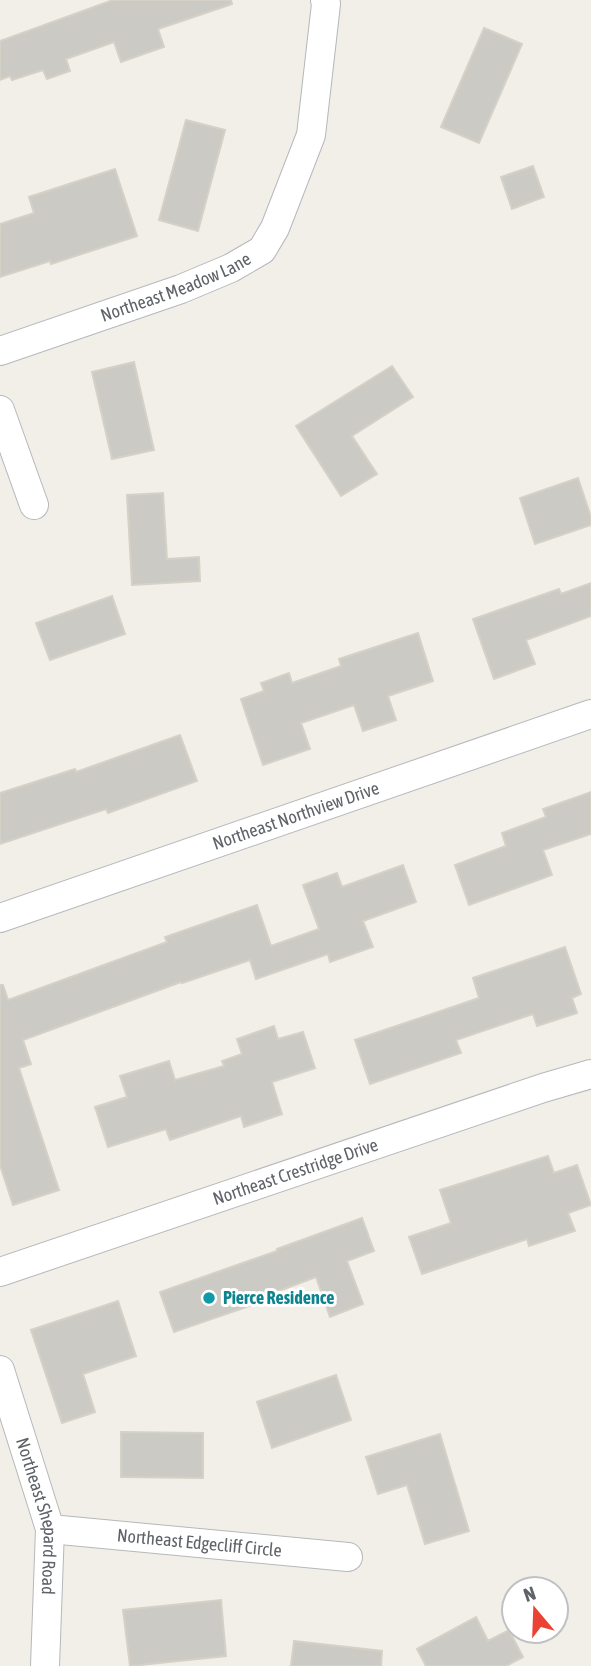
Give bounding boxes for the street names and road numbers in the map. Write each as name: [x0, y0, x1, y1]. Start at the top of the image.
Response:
street label: Northeast Meadow Lane: [98, 248, 254, 326]
street label: Northeast Northview Drive: [210, 777, 382, 854]
street label: Northeast Crestridge Drive: [210, 1134, 381, 1209]
street label: Northeast Shepard Road: [12, 1435, 61, 1595]
street label: Northeast Edgecliff Circle: [116, 1524, 283, 1561]

